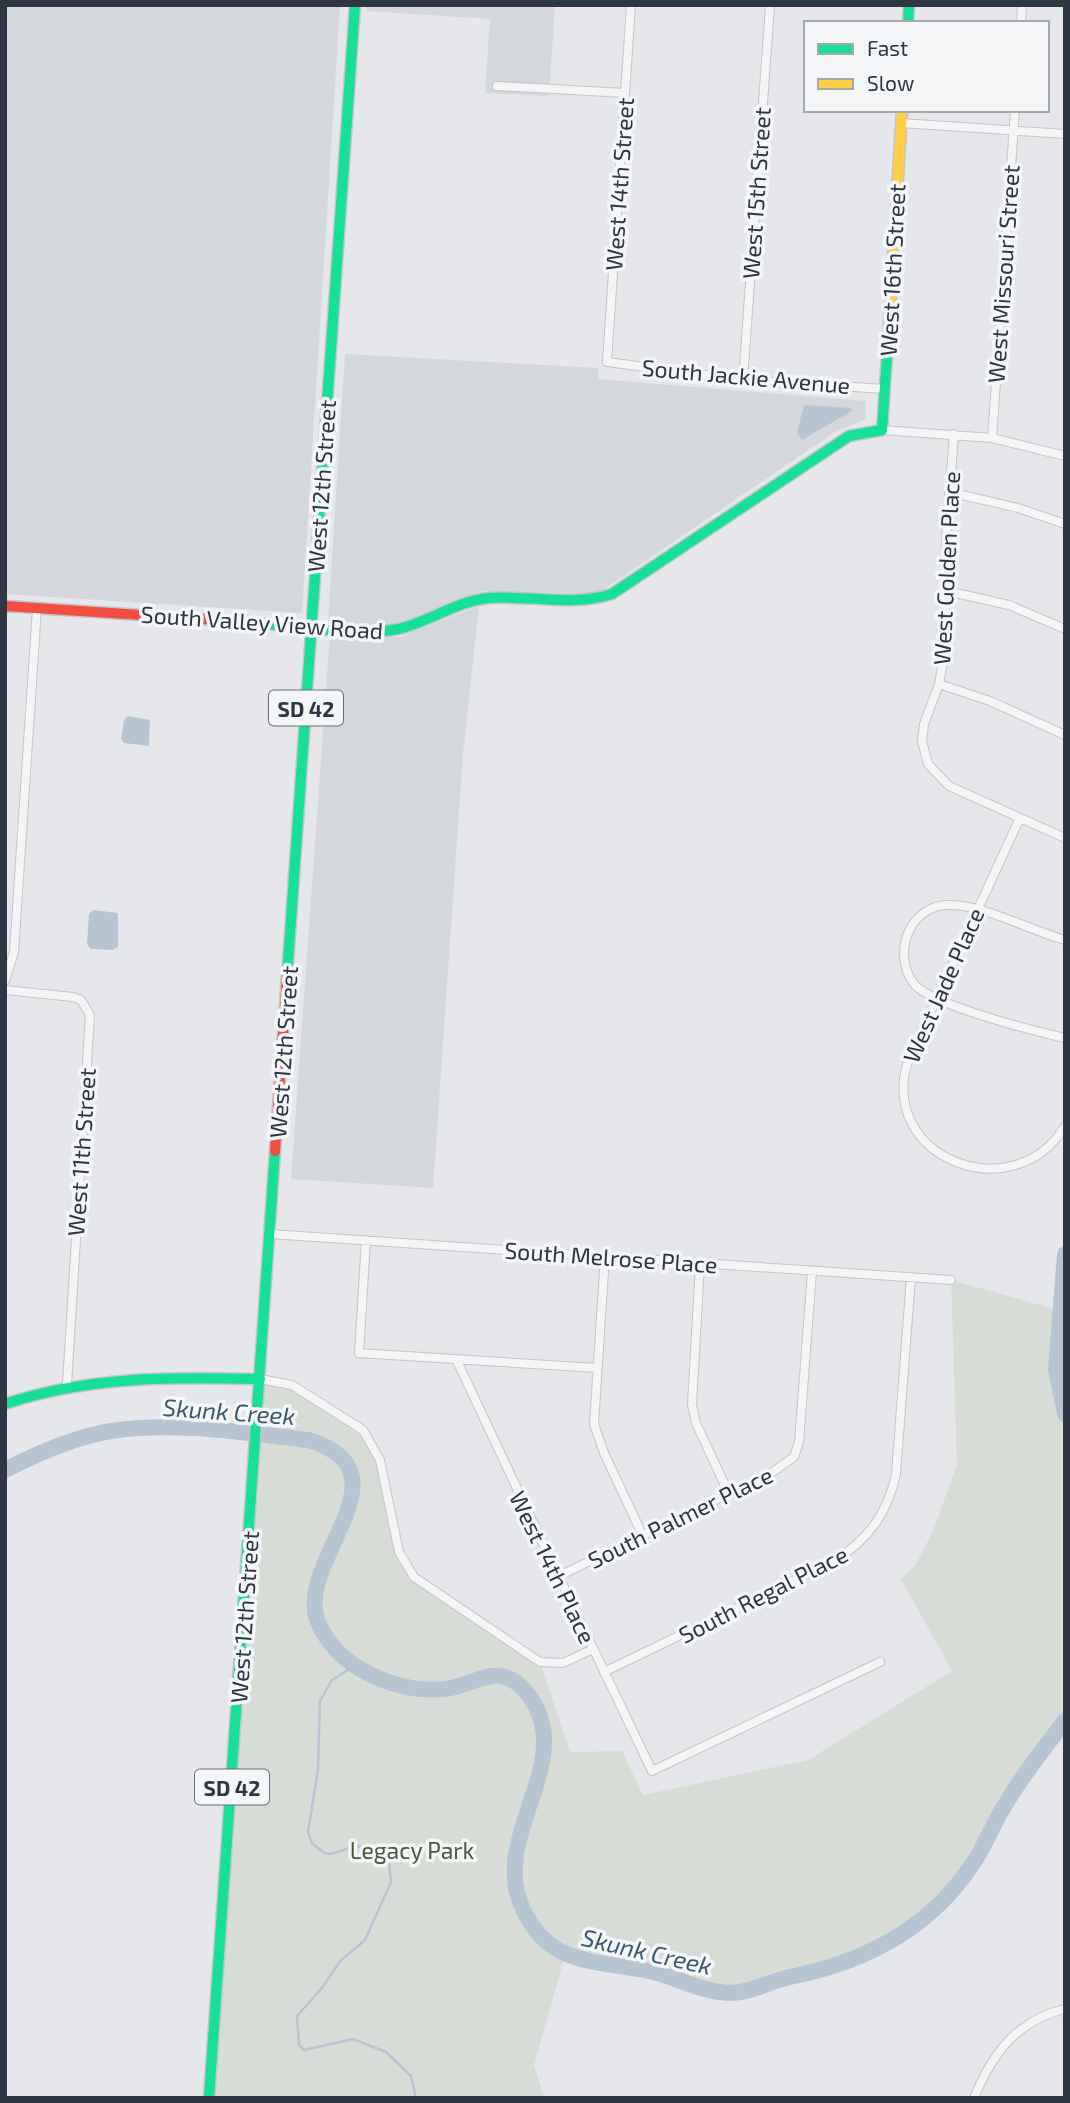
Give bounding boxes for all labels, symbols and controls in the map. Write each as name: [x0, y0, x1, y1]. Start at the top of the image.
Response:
legend: [804, 21, 1049, 112]
text: Fast: [867, 35, 908, 60]
text: Slow: [867, 70, 914, 95]
street label: West 14th Street: [599, 96, 639, 272]
street label: West 15th Street: [736, 106, 776, 280]
street label: West Missouri Street: [981, 164, 1025, 384]
street label: West 16th Street: [873, 183, 911, 357]
street label: South Jackie Avenue: [641, 353, 851, 399]
street label: West 12th Street: [301, 399, 341, 573]
street label: West Golden Place: [927, 470, 965, 666]
street label: South Valley View Road: [140, 600, 384, 644]
road number: SD 42: [269, 690, 343, 726]
street label: West Jade Place: [896, 903, 990, 1067]
street label: West 12th Street: [263, 965, 303, 1139]
street label: West 11th Street: [61, 1067, 101, 1237]
street label: South Melrose Place: [504, 1236, 718, 1278]
water label: Skunk Creek: [162, 1392, 296, 1430]
street label: South Palmer Place: [583, 1460, 777, 1574]
street label: West 14th Place: [504, 1486, 602, 1648]
street label: West 12th Street: [224, 1530, 264, 1704]
street label: South Regal Place: [674, 1539, 852, 1649]
road number: SD 42: [195, 1770, 269, 1804]
park label: Legacy Park: [350, 1836, 475, 1864]
water label: Skunk Creek: [579, 1922, 715, 1980]

